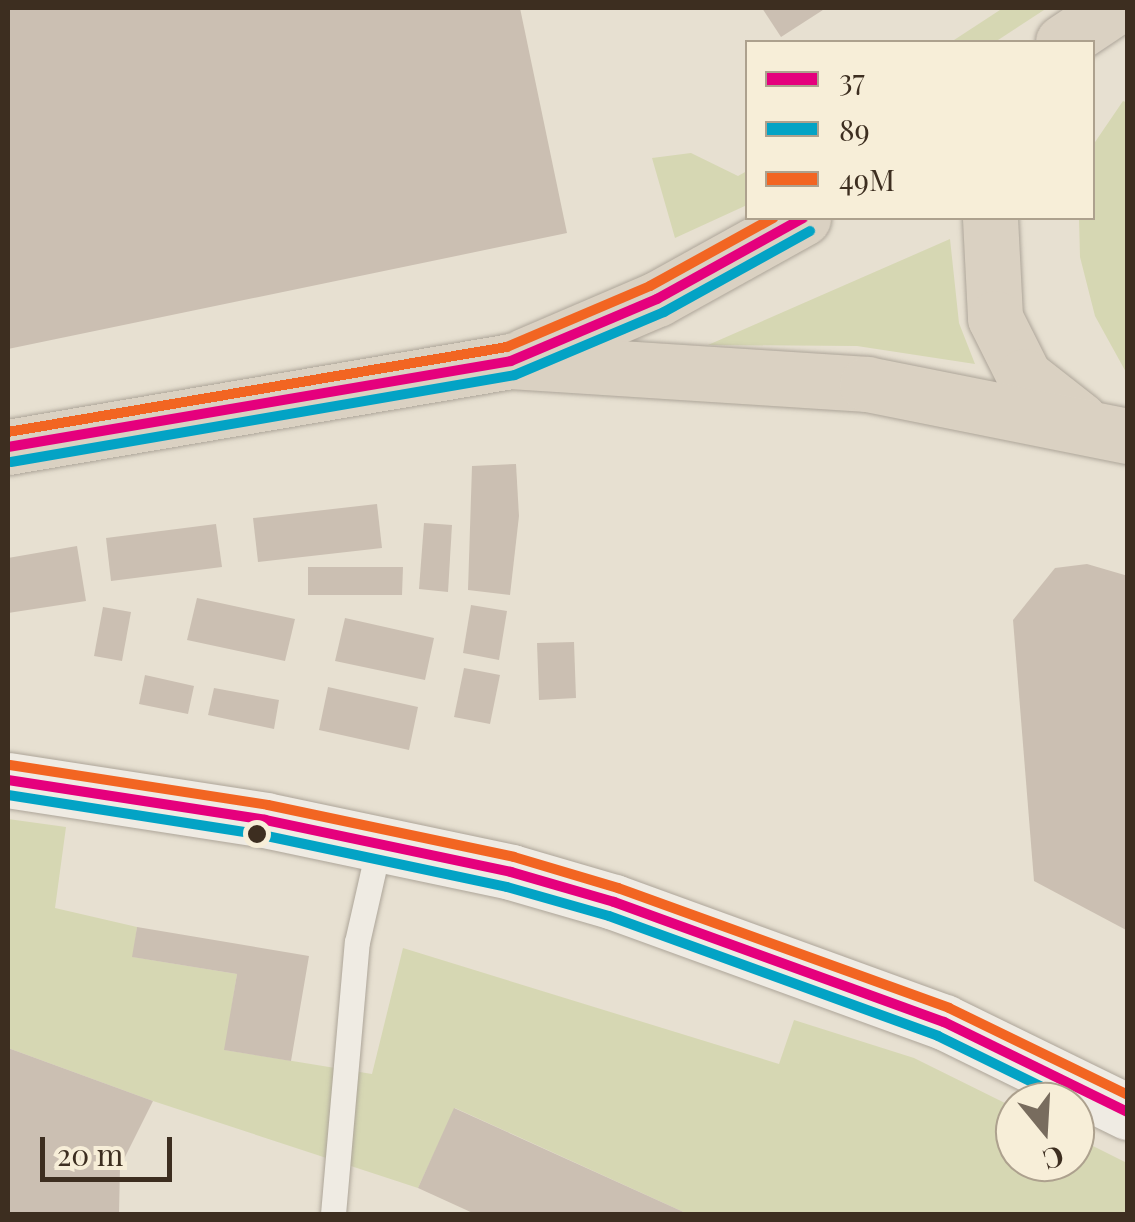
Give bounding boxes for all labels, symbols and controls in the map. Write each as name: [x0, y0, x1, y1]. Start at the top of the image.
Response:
legend: [745, 40, 1095, 220]
text: 37: [839, 59, 865, 99]
text: 89: [839, 109, 870, 149]
text: 49М: [839, 159, 895, 199]
unlabelled marker: [247, 824, 267, 844]
north arrow: [995, 1082, 1095, 1182]
scale bar: [45, 1117, 178, 1179]
text: 20 m: [57, 1134, 123, 1174]
text: С: [1039, 1138, 1069, 1180]

